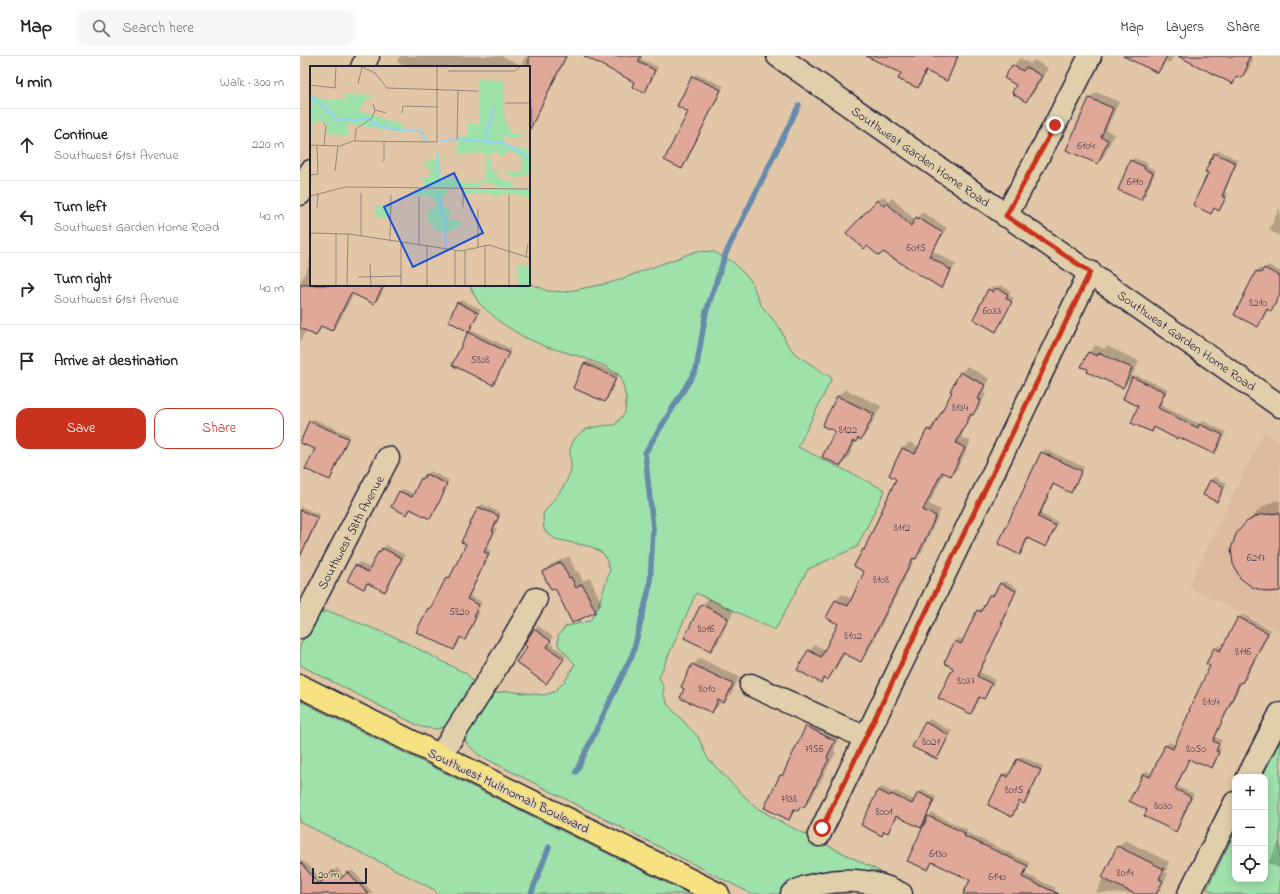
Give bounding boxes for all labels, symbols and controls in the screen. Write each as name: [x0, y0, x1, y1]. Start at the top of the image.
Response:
search box: [76, 10, 356, 46]
text: Map: [20, 14, 52, 41]
icon: search: [90, 17, 112, 39]
text: Search here: [122, 17, 194, 39]
text: Map: [1120, 17, 1144, 38]
text: Layers: [1166, 17, 1204, 38]
text: Share: [1226, 17, 1260, 38]
inset map: [310, 66, 530, 286]
text: 4 min: [16, 70, 52, 95]
text: Walk · 300 m: [220, 73, 284, 92]
street label: Southwest Garden Home Road: [847, 102, 994, 213]
route end: [1046, 116, 1064, 134]
text: Continue: [54, 124, 108, 146]
icon: ahead: [16, 134, 38, 156]
text: 220 m: [252, 135, 284, 154]
house number: 6104: [1077, 138, 1095, 154]
text: Southwest 61st Avenue: [54, 146, 179, 165]
house number: 6110: [1127, 174, 1144, 190]
text: Turn left: [54, 196, 107, 218]
icon: left: [16, 206, 38, 228]
text: 40 m: [260, 207, 284, 226]
text: Southwest Garden Home Road: [54, 218, 219, 237]
house number: 6015: [906, 240, 926, 256]
text: Turn right: [54, 268, 112, 290]
icon: right: [16, 278, 38, 300]
text: 40 m: [260, 279, 284, 298]
street label: Southwest Garden Home Road: [1113, 286, 1260, 397]
text: Southwest 61st Avenue: [54, 290, 179, 309]
house number: 8210: [1249, 295, 1267, 311]
house number: 6033: [983, 303, 1002, 319]
icon: arrive: [16, 350, 38, 372]
text: Arrive at destination: [54, 350, 178, 372]
house number: 5808: [470, 352, 490, 368]
house number: 8134: [952, 400, 969, 416]
button: Save: [16, 408, 146, 449]
button: Share: [154, 408, 284, 449]
house number: 8122: [839, 422, 858, 438]
street label: Southwest 58th Avenue: [313, 472, 390, 593]
house number: 8112: [894, 520, 911, 536]
house number: 6217: [1247, 550, 1266, 566]
house number: 8108: [873, 572, 889, 588]
house number: 5820: [449, 604, 470, 620]
house number: 8016: [697, 621, 715, 637]
house number: 8102: [844, 628, 862, 644]
house number: 8116: [1235, 644, 1251, 660]
house number: 8037: [957, 673, 975, 689]
house number: 8010: [698, 681, 716, 697]
house number: 8104: [1203, 694, 1220, 710]
house number: 8021: [922, 734, 940, 750]
house number: 7956: [805, 741, 824, 757]
house number: 8050: [1186, 741, 1206, 757]
street label: Southwest Multnomah Boulevard: [424, 744, 593, 839]
map controls: [1232, 774, 1268, 882]
button: +: [1232, 774, 1268, 810]
house number: 8015: [1005, 782, 1023, 798]
house number: 7938: [781, 791, 797, 807]
house number: 8030: [1154, 798, 1172, 814]
house number: 8001: [875, 804, 893, 820]
button: −: [1232, 810, 1268, 846]
route start: [813, 819, 831, 837]
house number: 6130: [929, 846, 947, 862]
button: locate: [1232, 846, 1268, 882]
house number: 8014: [1117, 865, 1134, 881]
scale bar: [312, 866, 367, 885]
text: 20 m: [318, 867, 340, 883]
house number: 6140: [988, 869, 1006, 885]

